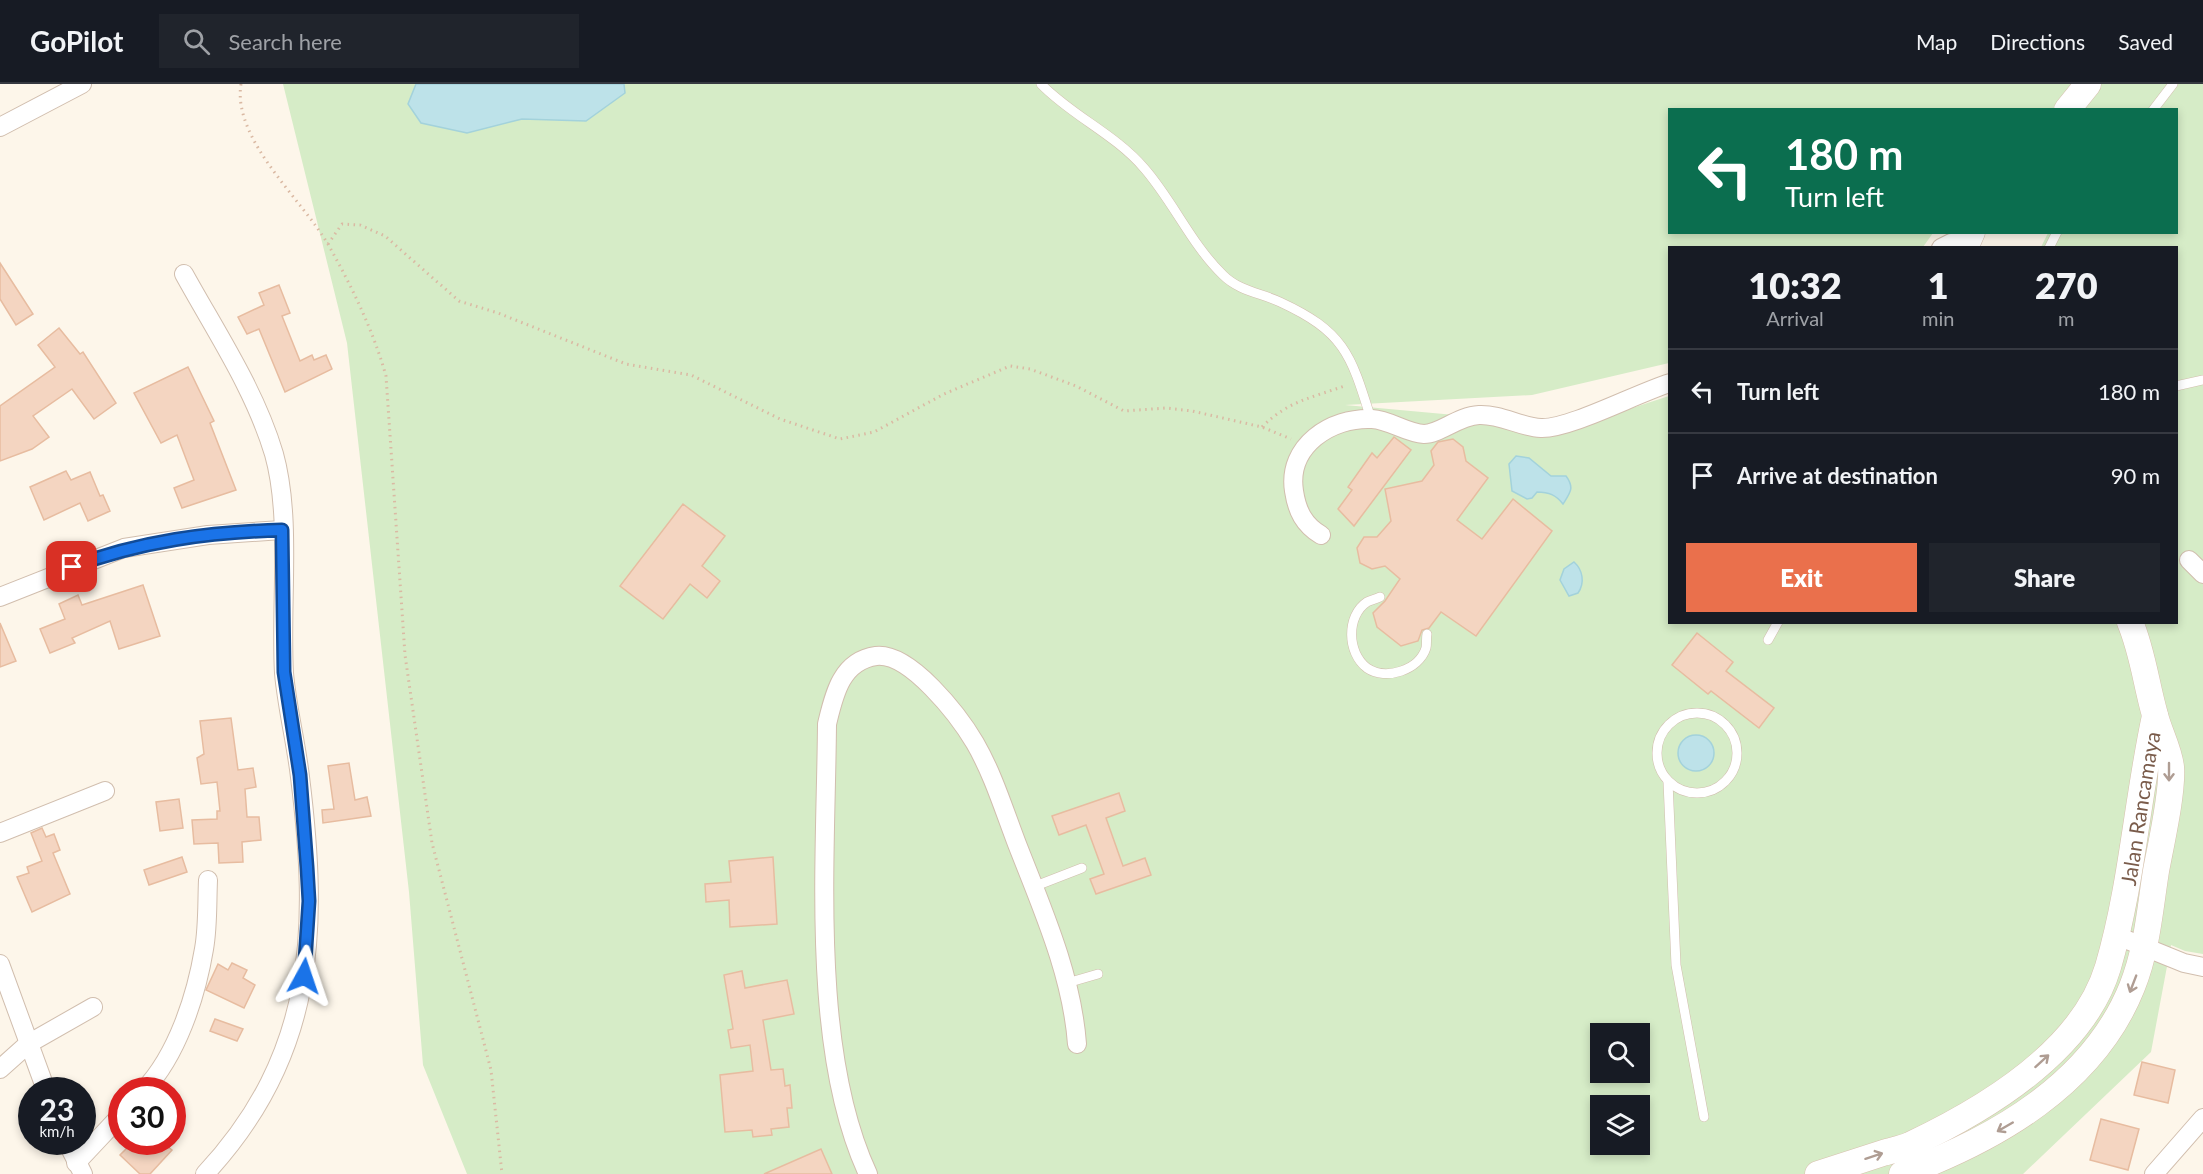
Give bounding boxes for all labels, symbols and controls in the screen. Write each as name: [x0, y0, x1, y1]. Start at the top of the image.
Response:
search box: [159, 14, 579, 68]
text: GoPilot: [30, 24, 123, 58]
icon: search: [180, 25, 213, 58]
text: Search here: [228, 28, 342, 55]
text: Map: [1916, 29, 1957, 54]
text: Directions: [1990, 29, 2085, 54]
text: Saved: [2118, 29, 2173, 54]
text: 180 m: [1785, 129, 1903, 179]
icon: left: [1686, 132, 1764, 210]
text: Turn left: [1785, 180, 1884, 213]
text: 10:32: [1748, 263, 1842, 307]
text: 1: [1928, 263, 1949, 307]
text: 270: [2035, 263, 2098, 307]
text: Arrival: [1766, 306, 1824, 330]
text: min: [1922, 306, 1954, 330]
text: m: [2058, 306, 2074, 330]
icon: left: [1686, 375, 1719, 408]
text: Turn left: [1737, 378, 1819, 405]
text: 180 m: [2098, 378, 2160, 405]
icon: arrive: [1686, 459, 1719, 492]
text: Arrive at destination: [1737, 462, 1938, 489]
text: 90 m: [2111, 462, 2160, 489]
pin: [46, 541, 97, 592]
button: Exit: [1686, 543, 1917, 612]
button: Share: [1929, 543, 2160, 612]
icon: arrive: [55, 550, 88, 583]
street label: Jalan Rancamaya: [2114, 729, 2164, 887]
one-way arrow: [2163, 761, 2175, 781]
position arrow: [272, 944, 336, 1008]
one-way arrow: [2126, 974, 2137, 993]
map controls: [1590, 1023, 1650, 1155]
button: search: [1590, 1023, 1650, 1083]
one-way arrow: [2035, 1054, 2050, 1068]
speed limit sign: 30: [108, 1077, 186, 1155]
text: 23: [40, 1091, 74, 1127]
button: layers: [1590, 1095, 1650, 1155]
one-way arrow: [1997, 1121, 2014, 1133]
text: km/h: [39, 1122, 75, 1140]
one-way arrow: [1864, 1149, 1883, 1160]

